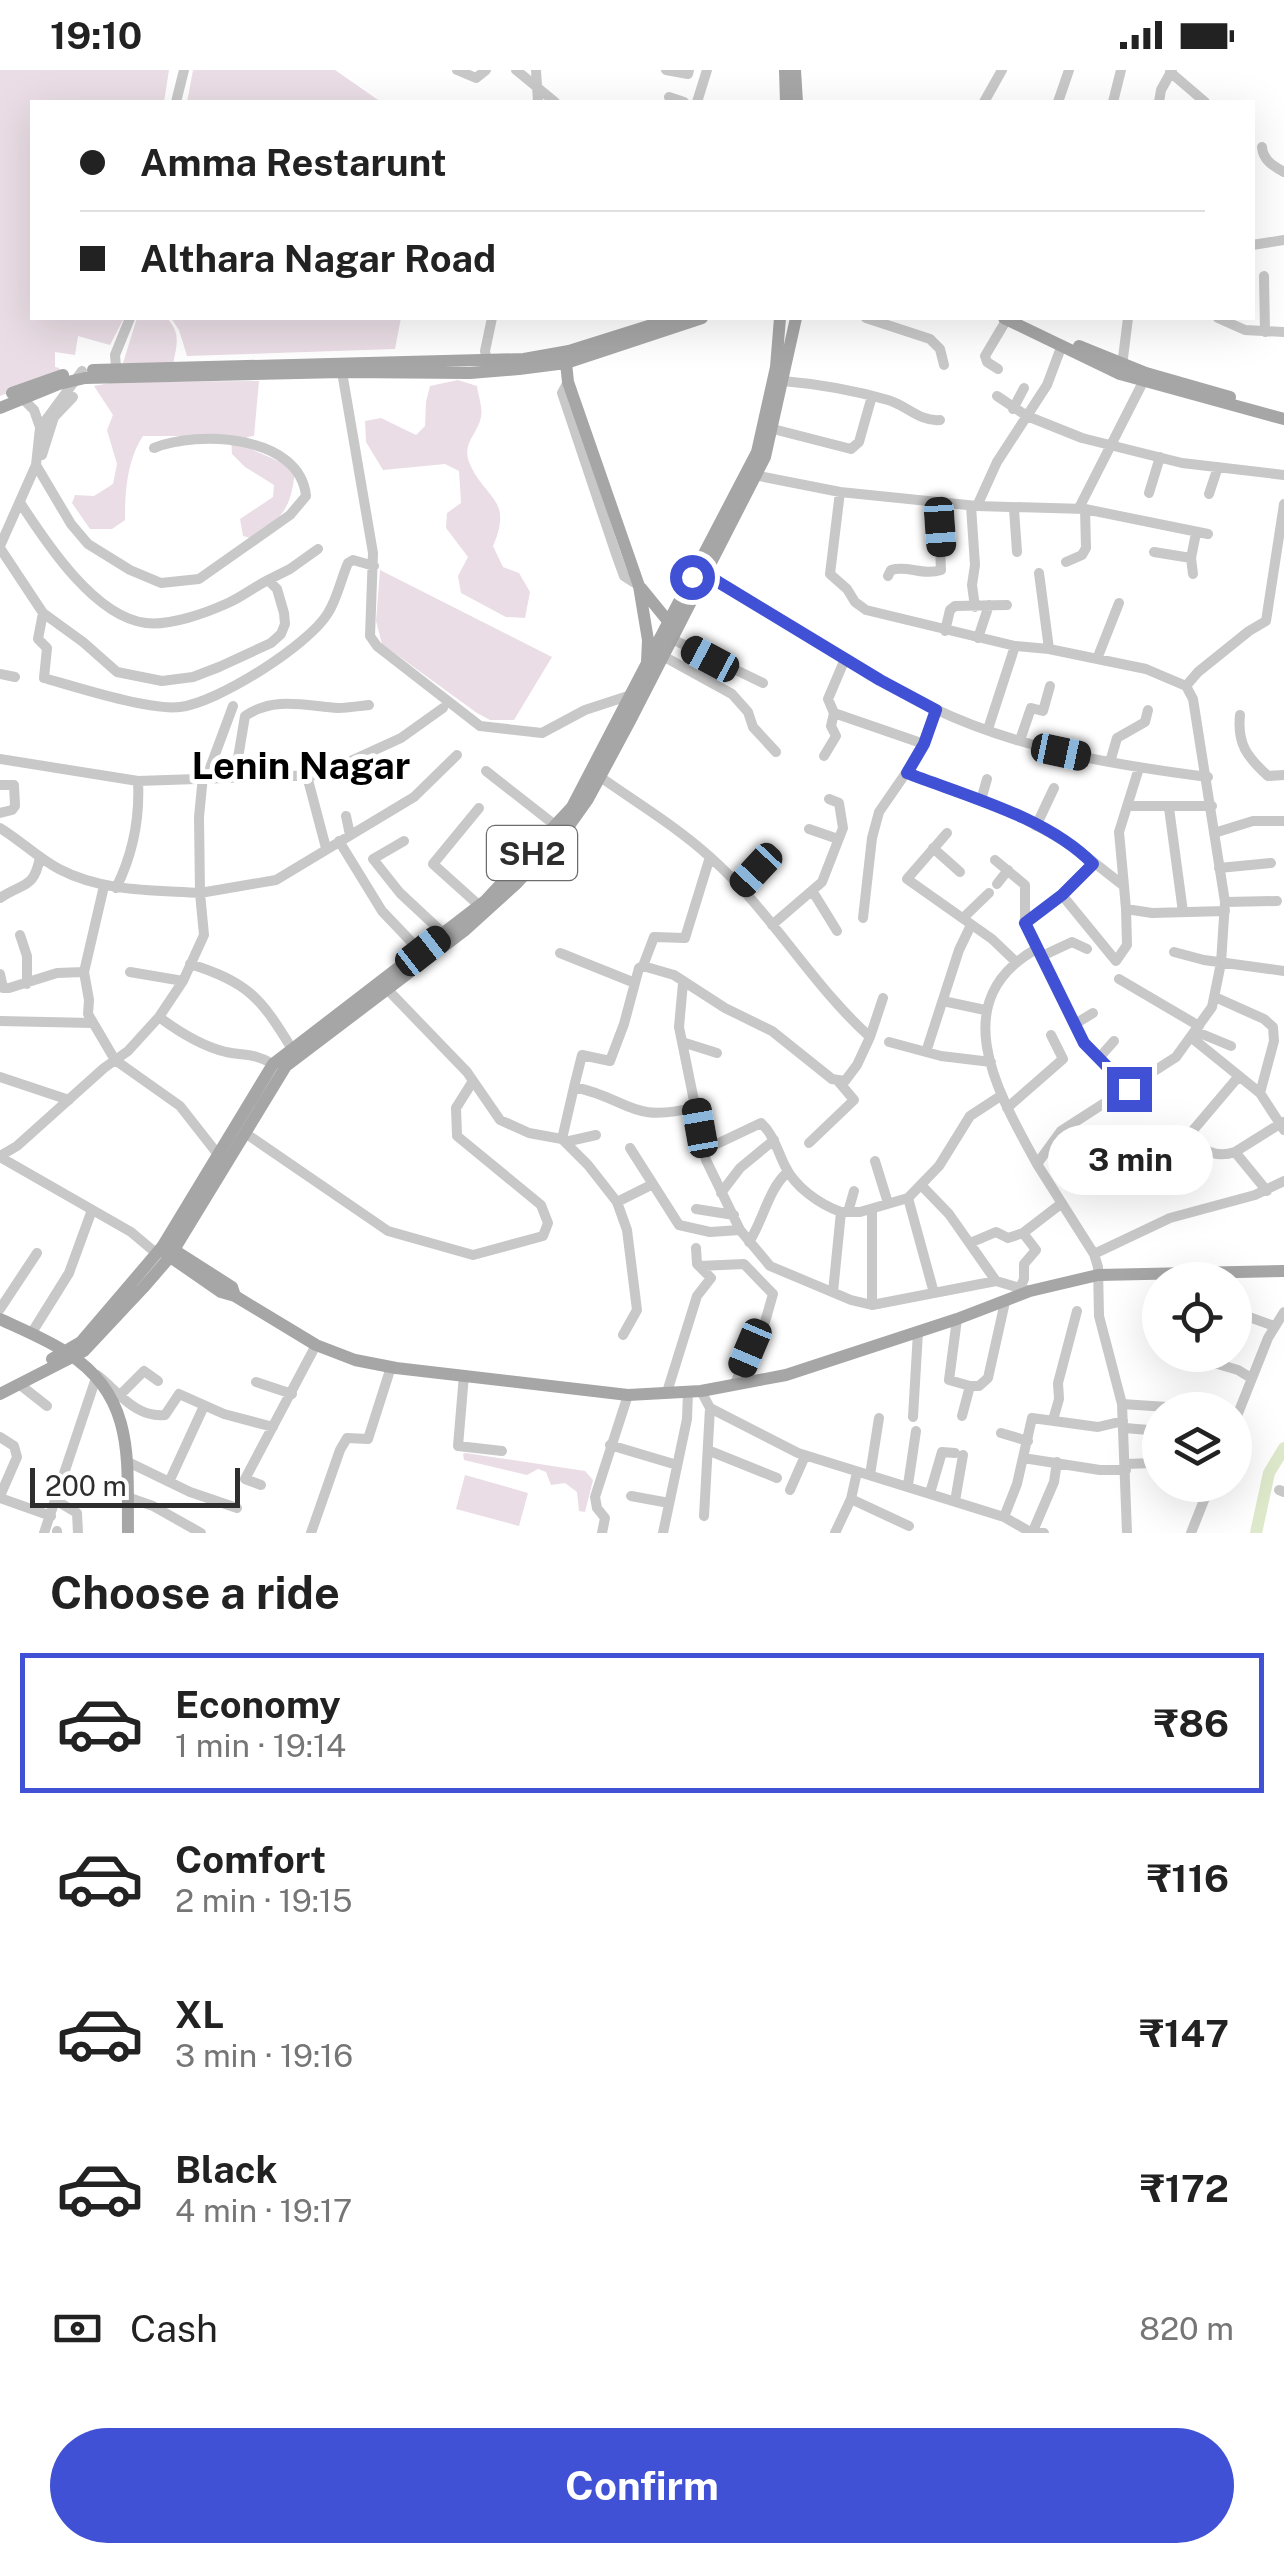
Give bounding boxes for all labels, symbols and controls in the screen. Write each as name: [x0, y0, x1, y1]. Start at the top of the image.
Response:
text: 19:10: [50, 13, 142, 58]
text: Amma Restarunt: [140, 140, 447, 185]
text: Althara Nagar Road: [140, 236, 496, 281]
car: [923, 496, 957, 558]
route start: [670, 555, 715, 600]
car: [676, 632, 744, 686]
car: [1029, 731, 1093, 773]
district label: Lenin Nagar: [191, 743, 411, 788]
road number: SH2: [487, 826, 577, 880]
car: [725, 838, 787, 902]
car: [390, 921, 456, 981]
route end: [1107, 1067, 1152, 1112]
car: [680, 1096, 720, 1160]
callout: 3 min: [1046, 1124, 1212, 1194]
text: 3 min: [1088, 1141, 1173, 1178]
map controls: [1142, 1262, 1252, 1502]
button: locate: [1142, 1262, 1252, 1372]
car: [724, 1315, 776, 1381]
button: layers: [1142, 1392, 1252, 1502]
scale bar: [30, 1463, 240, 1508]
text: 200 m: [45, 1469, 127, 1502]
text: Choose a ride: [50, 1566, 340, 1619]
icon: car: [55, 1678, 145, 1768]
text: Economy: [175, 1682, 341, 1727]
text: ₹86: [1154, 1701, 1229, 1746]
text: 1 min · 19:14: [175, 1727, 346, 1764]
icon: car: [55, 1833, 145, 1923]
text: Comfort: [175, 1837, 326, 1882]
text: ₹116: [1147, 1856, 1229, 1901]
text: 2 min · 19:15: [175, 1882, 353, 1919]
icon: car: [55, 1988, 145, 2078]
text: XL: [175, 1992, 224, 2037]
text: ₹147: [1140, 2011, 1229, 2056]
text: 3 min · 19:16: [175, 2037, 353, 2074]
icon: car: [55, 2143, 145, 2233]
text: Black: [175, 2147, 278, 2192]
text: ₹172: [1140, 2166, 1229, 2211]
text: 4 min · 19:17: [175, 2192, 352, 2229]
icon: cash: [50, 2301, 105, 2356]
text: Cash: [130, 2306, 218, 2351]
text: 820 m: [1139, 2310, 1234, 2347]
button: Confirm: [50, 2428, 1234, 2543]

